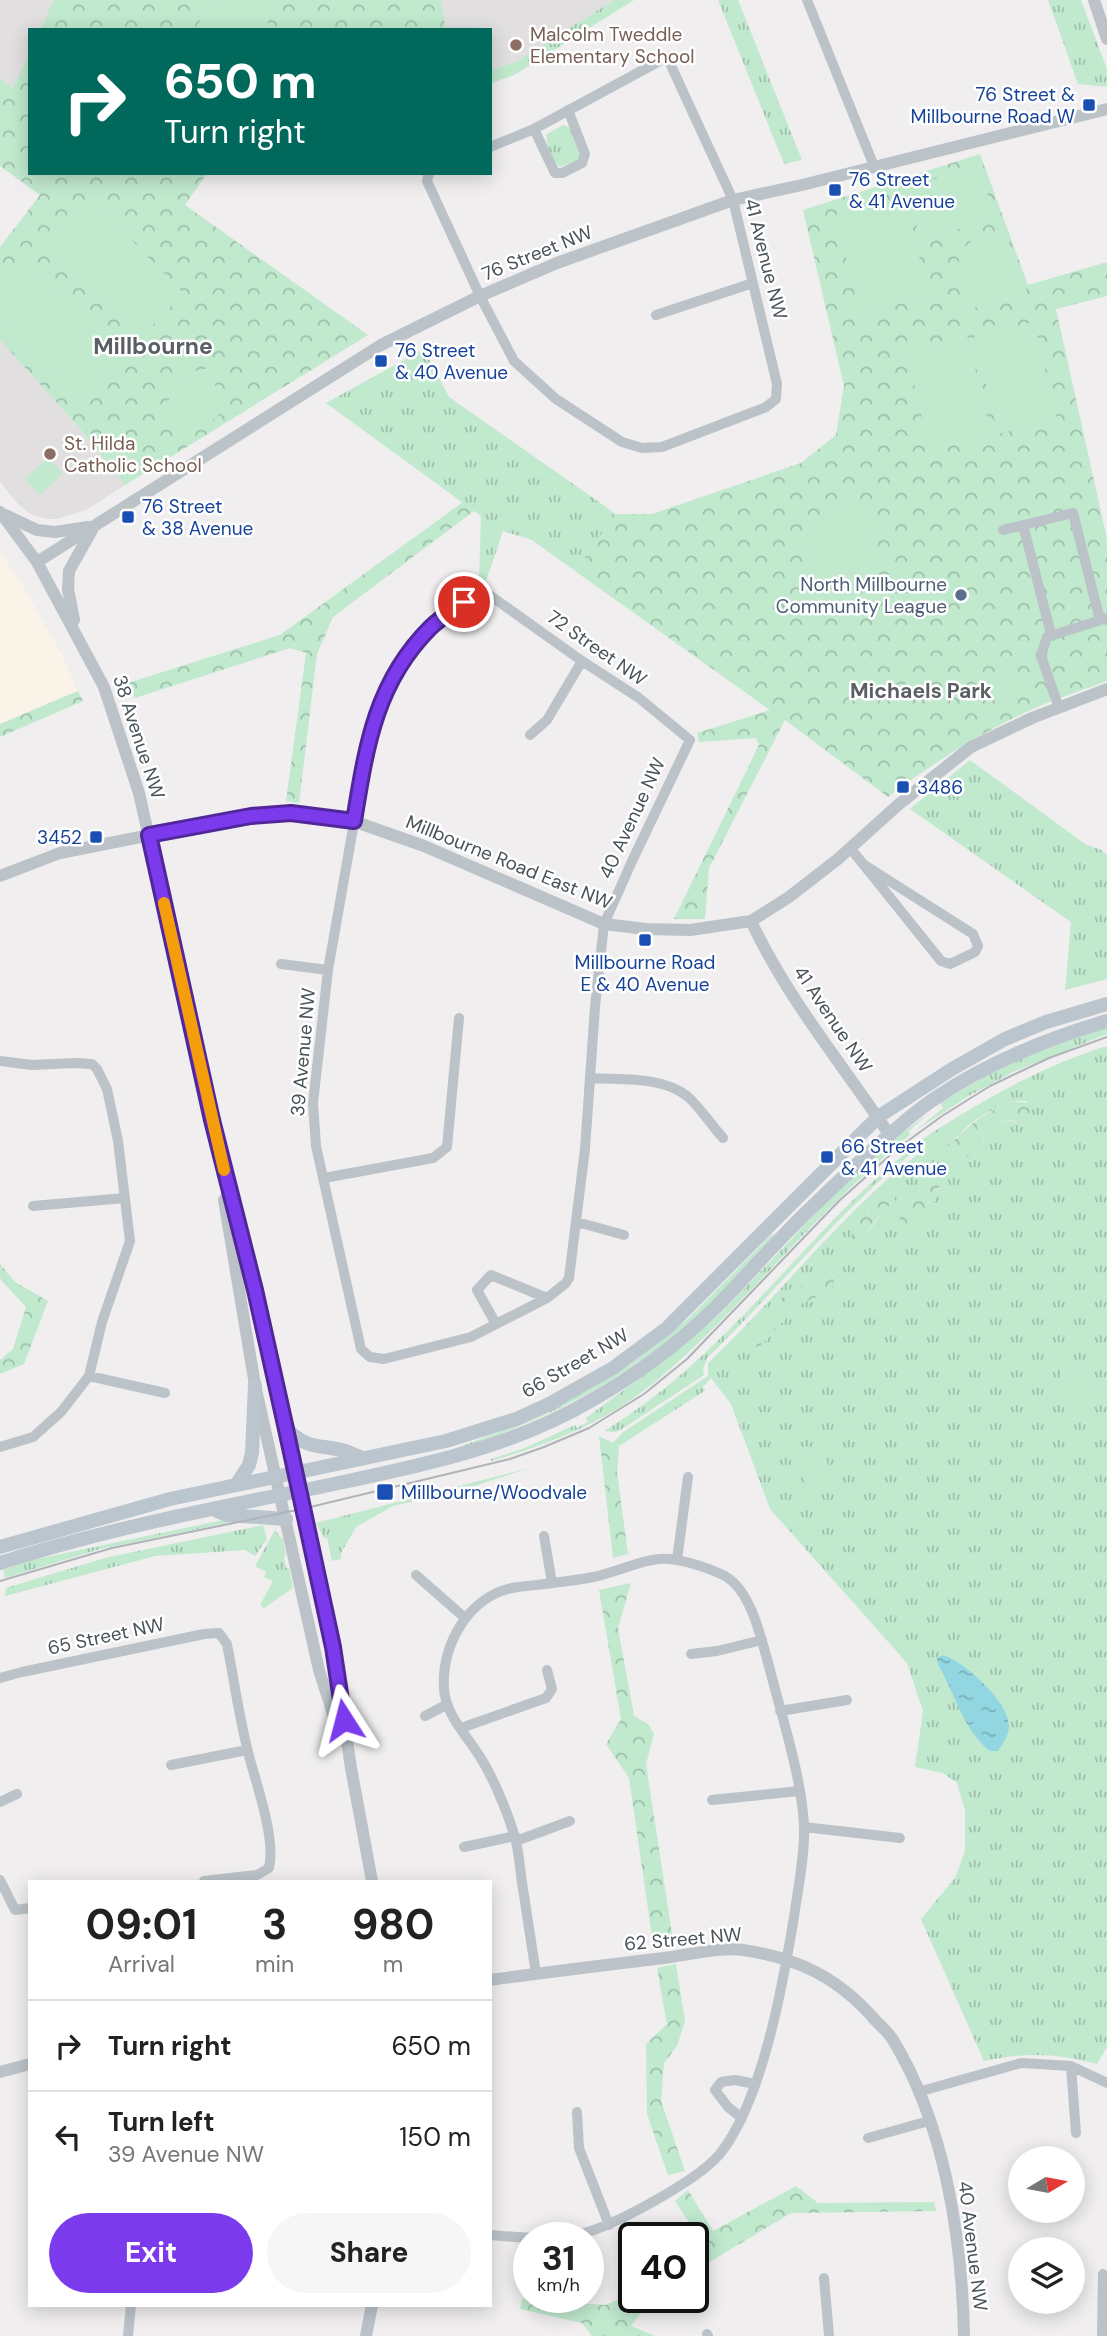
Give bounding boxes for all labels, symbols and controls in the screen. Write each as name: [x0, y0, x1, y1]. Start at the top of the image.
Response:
place label: Malcolm Tweddle Elementary School: [530, 22, 694, 69]
marker: Malcolm Tweddle Elementary School: [508, 37, 524, 53]
text: 650 m: [164, 49, 317, 113]
icon: right: [49, 56, 140, 147]
place label: 76 Street & Millbourne Road W: [910, 82, 1075, 129]
marker: 76 Street & Millbourne Road W: [1081, 97, 1097, 113]
text: Turn right: [164, 111, 306, 153]
place label: 76 Street & 41 Avenue: [849, 167, 955, 214]
marker: 76 Street & 41 Avenue: [827, 182, 843, 198]
street label: 41 Avenue NW: [739, 196, 793, 322]
street label: 76 Street NW: [478, 219, 596, 287]
district label: Millbourne: [93, 331, 213, 361]
place label: 76 Street & 40 Avenue: [395, 338, 508, 385]
marker: 76 Street & 40 Avenue: [373, 353, 389, 369]
place label: St. Hilda Catholic School: [64, 431, 202, 478]
marker: St. Hilda Catholic School: [42, 446, 58, 462]
place label: 76 Street & 38 Avenue: [142, 494, 253, 541]
marker: 76 Street & 38 Avenue: [120, 509, 136, 525]
pin: [434, 572, 494, 632]
place label: North Millbourne Community League: [776, 572, 947, 619]
icon: arrive: [445, 583, 483, 621]
marker: North Millbourne Community League: [953, 587, 969, 603]
street label: 72 Street NW: [542, 604, 652, 692]
street label: 38 Avenue NW: [107, 672, 171, 802]
district label: Michaels Park: [850, 677, 992, 705]
street label: 40 Avenue NW: [593, 753, 671, 883]
place label: 3486: [917, 775, 963, 800]
marker: 3486: [895, 779, 911, 795]
street label: Millbourne Road East NW: [402, 809, 616, 915]
place label: 3452: [37, 825, 82, 850]
marker: 3452: [88, 829, 104, 845]
marker: Millbourne Road E & 40 Avenue: [637, 932, 653, 948]
place label: Millbourne Road E & 40 Avenue: [574, 950, 716, 997]
street label: 41 Avenue NW: [788, 961, 878, 1077]
street label: 39 Avenue NW: [285, 987, 321, 1117]
place label: 66 Street & 41 Avenue: [841, 1134, 947, 1181]
marker: 66 Street & 41 Avenue: [819, 1149, 835, 1165]
street label: 66 Street NW: [517, 1322, 633, 1404]
place label: Millbourne/Woodvale: [401, 1480, 587, 1505]
marker: Millbourne/Woodvale: [375, 1482, 395, 1502]
street label: 65 Street NW: [45, 1611, 167, 1661]
position arrow: [307, 1683, 381, 1757]
text: 09:01: [86, 1897, 197, 1952]
text: 3: [262, 1897, 287, 1952]
text: 980: [352, 1897, 434, 1952]
street label: 62 Street NW: [623, 1921, 743, 1957]
text: Arrival: [108, 1949, 175, 1979]
text: min: [255, 1949, 294, 1979]
text: m: [383, 1949, 403, 1979]
icon: right: [49, 2027, 87, 2065]
text: Turn right: [108, 2029, 232, 2063]
text: 650 m: [391, 2029, 471, 2063]
text: Turn left: [108, 2105, 215, 2139]
icon: left: [49, 2118, 87, 2156]
text: 150 m: [399, 2120, 471, 2154]
text: 39 Avenue NW: [108, 2139, 264, 2169]
north arrow: [1008, 2146, 1085, 2222]
map controls: [1008, 2146, 1085, 2314]
street label: 40 Avenue NW: [953, 2180, 993, 2312]
button: Exit: [49, 2213, 253, 2293]
button: Share: [267, 2213, 471, 2293]
speed limit sign: 40: [618, 2222, 709, 2313]
text: 31: [542, 2235, 575, 2281]
button: layers: [1008, 2237, 1085, 2314]
text: km/h: [537, 2273, 580, 2297]

